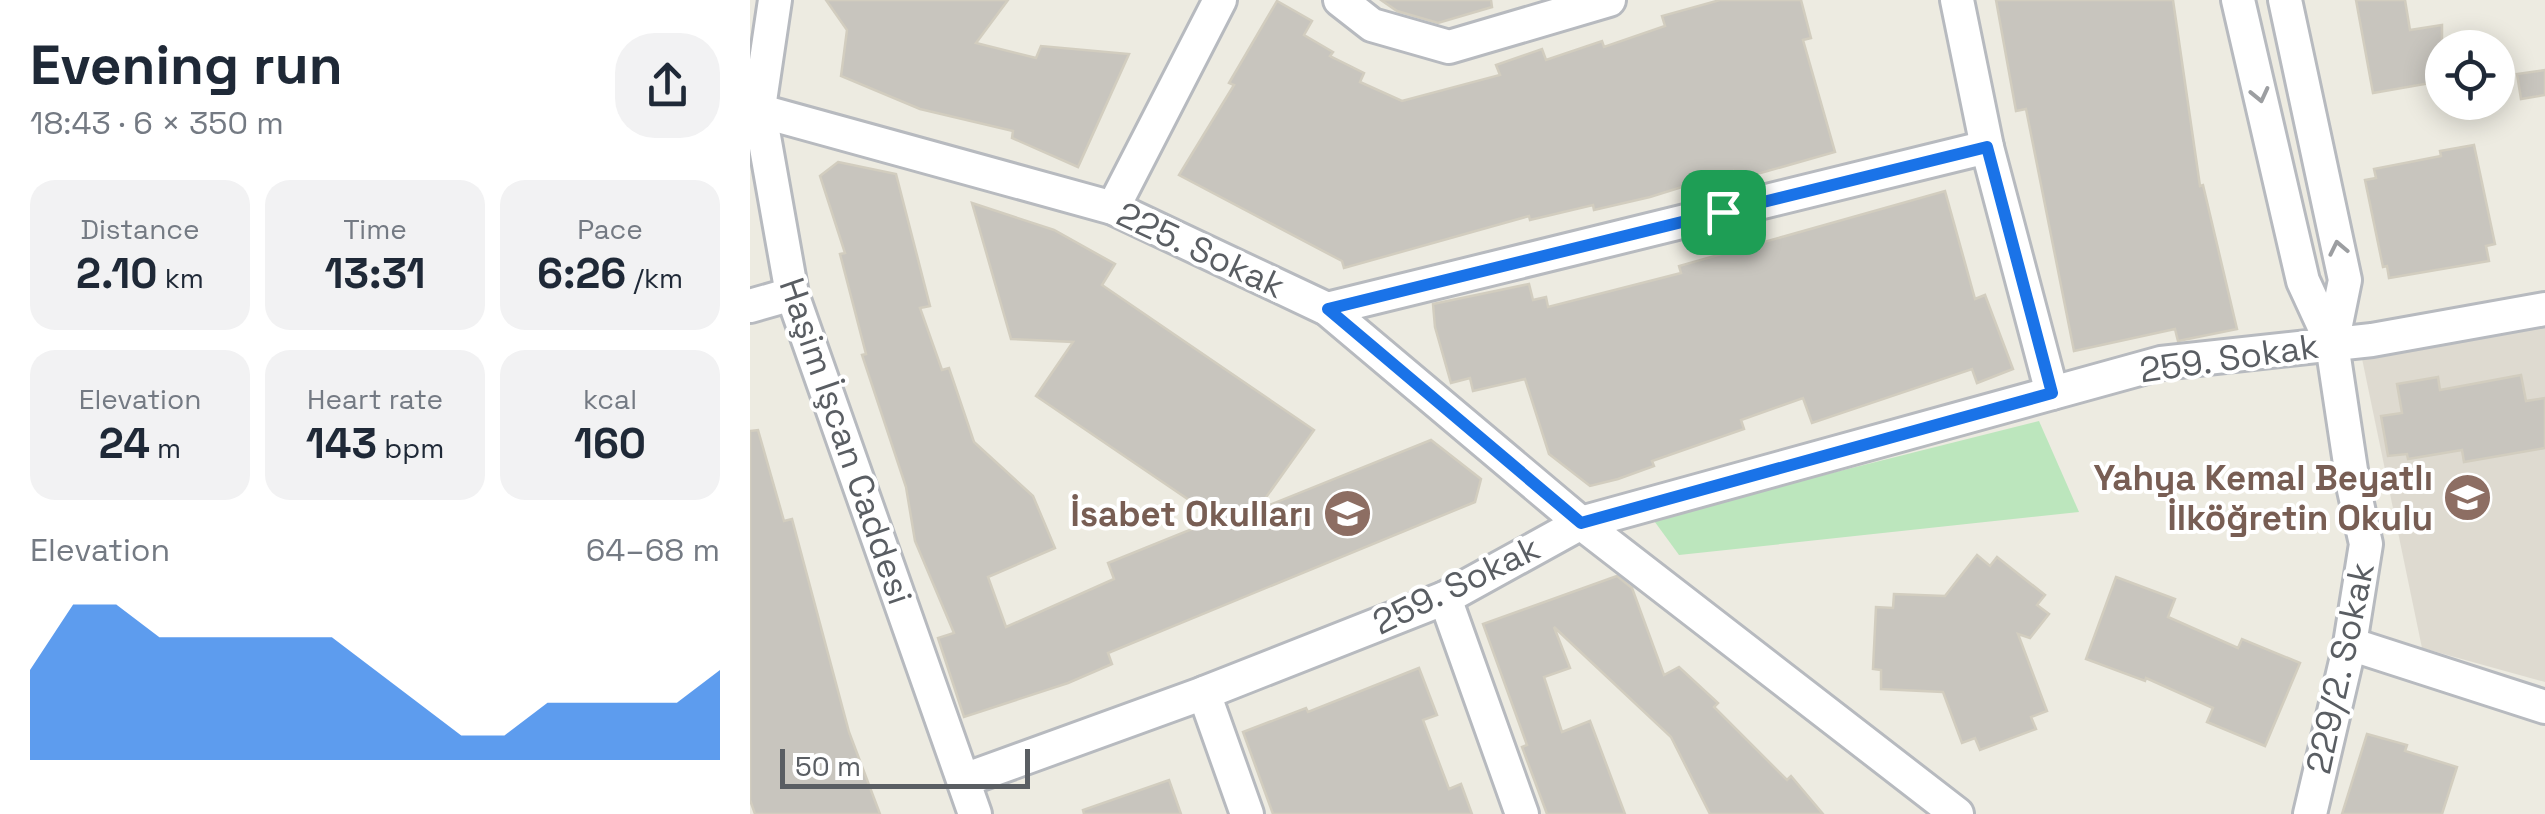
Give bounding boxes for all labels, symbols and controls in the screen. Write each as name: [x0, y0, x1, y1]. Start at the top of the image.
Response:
text: Evening run: [30, 30, 343, 100]
map controls: [2425, 30, 2515, 120]
button: locate: [2425, 30, 2515, 120]
button: share: [615, 33, 720, 138]
one-way arrow: [2248, 86, 2269, 103]
text: 18:43 · 6 × 350 m: [30, 103, 284, 143]
pin: [1681, 170, 1766, 255]
icon: arrive: [1696, 185, 1751, 240]
street label: 225. Sokak: [1110, 192, 1292, 308]
text: Distance: [80, 211, 200, 247]
text: Time: [343, 211, 407, 247]
text: Pace: [577, 211, 643, 247]
one-way arrow: [2329, 240, 2350, 257]
text: 2.10: [76, 247, 158, 300]
text: 13:31: [325, 247, 425, 300]
text: 6:26: [537, 247, 626, 300]
text: km: [158, 260, 204, 296]
text: /km: [626, 260, 683, 296]
street label: Haşim İşcan Caddesi: [769, 272, 923, 610]
street label: 259. Sokak: [2137, 324, 2322, 392]
text: Elevation: [79, 381, 201, 417]
text: Heart rate: [307, 381, 443, 417]
text: kcal: [583, 381, 637, 417]
text: 24: [99, 417, 150, 470]
text: 143: [306, 417, 377, 470]
text: 160: [574, 417, 646, 470]
text: m: [150, 430, 181, 466]
text: bpm: [377, 430, 444, 466]
place label: Yahya Kemal Beyatlı İlköğretin Okulu: [2093, 456, 2433, 540]
school or university icon: Yahya Kemal Beyatlı İlköğretin Okulu: [2442, 472, 2494, 524]
school or university icon: İsabet Okulları: [1321, 488, 1373, 540]
place label: İsabet Okulları: [1071, 492, 1312, 536]
street label: 259. Sokak: [1365, 526, 1547, 644]
text: Elevation: [30, 530, 170, 570]
text: 64–68 m: [586, 530, 720, 570]
street label: 229/2. Sokak: [2296, 558, 2384, 778]
scale bar: [780, 744, 1030, 788]
text: 50 m: [795, 748, 861, 784]

